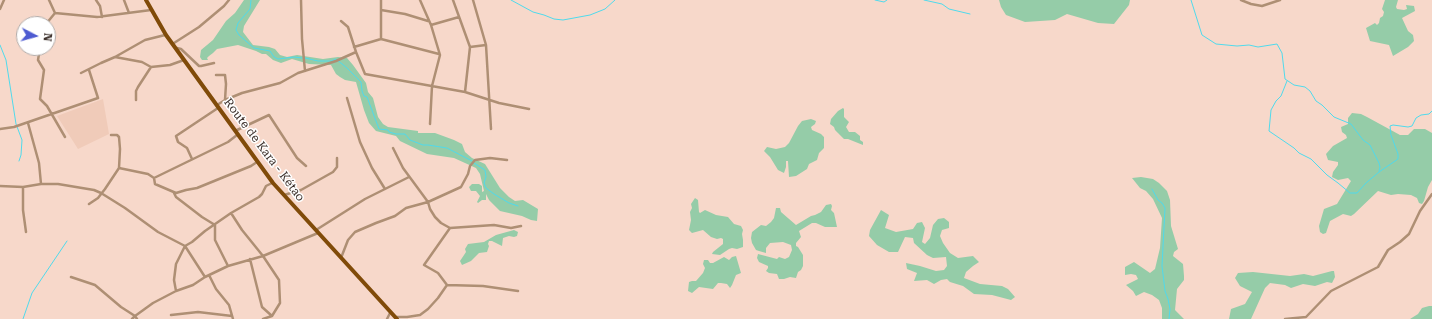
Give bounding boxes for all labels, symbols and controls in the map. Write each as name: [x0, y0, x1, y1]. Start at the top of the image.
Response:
north arrow: [16, 16, 56, 56]
text: N: [41, 32, 54, 42]
street label: Route de Kara - Kétao: [221, 96, 307, 204]

